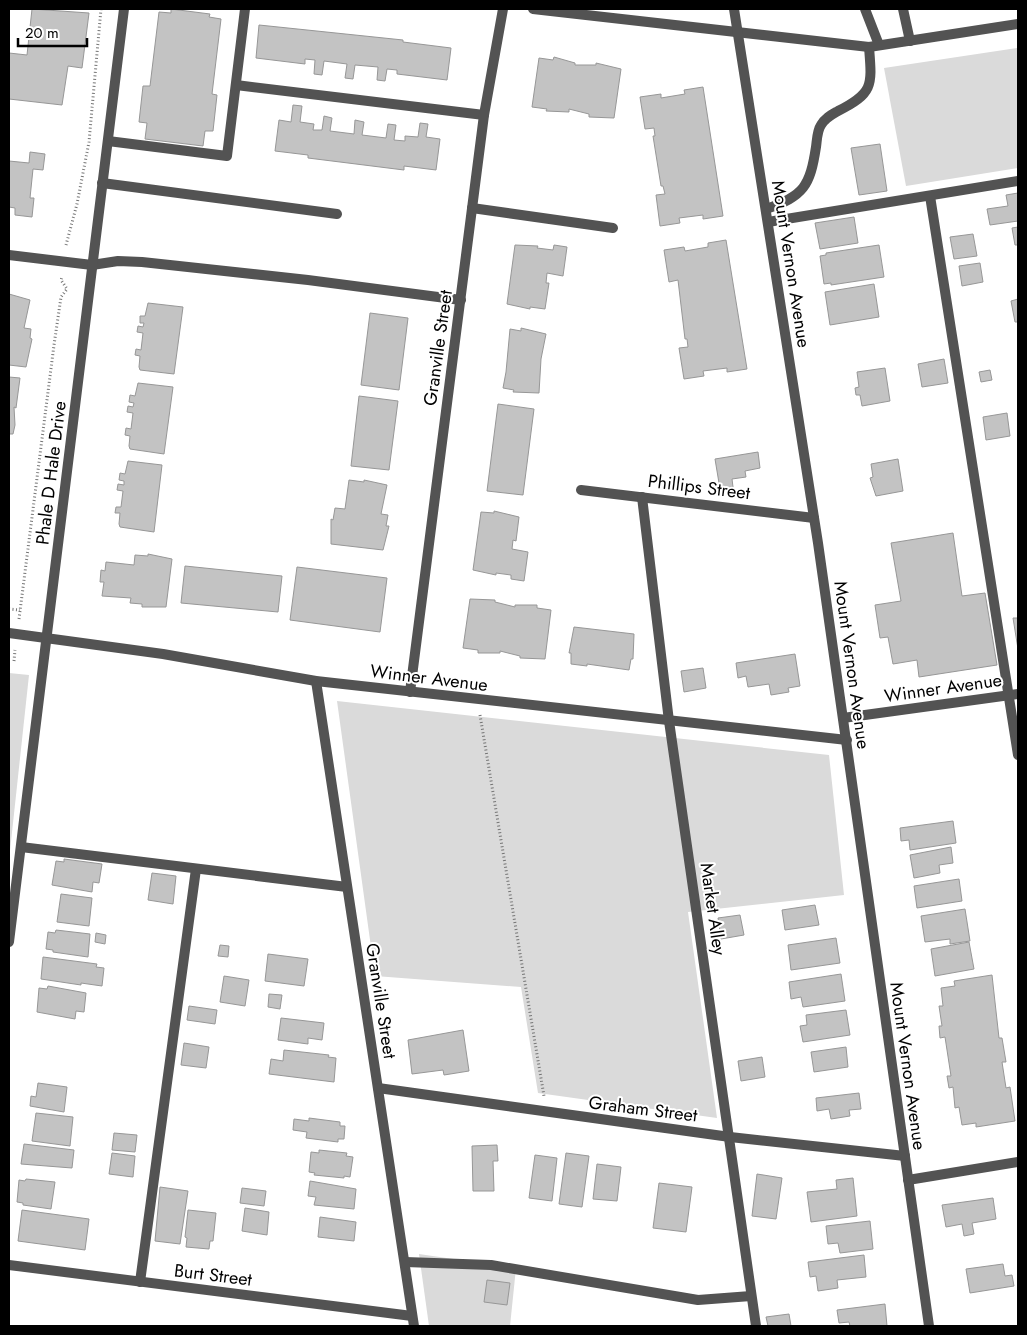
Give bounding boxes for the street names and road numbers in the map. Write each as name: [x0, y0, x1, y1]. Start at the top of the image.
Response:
street label: Mount Vernon Avenue: [765, 178, 817, 350]
street label: Granville Street: [417, 288, 459, 408]
street label: Phale D Hale Drive: [29, 400, 73, 546]
street label: Phillips Street: [646, 468, 752, 506]
street label: Mount Vernon Avenue: [827, 579, 877, 751]
street label: Winner Avenue: [369, 658, 489, 698]
street label: Winner Avenue: [883, 667, 1003, 709]
street label: Market Alley: [694, 861, 732, 957]
street label: Granville Street: [359, 941, 403, 1061]
street label: Mount Vernon Avenue: [883, 980, 933, 1152]
street label: Graham Street: [587, 1089, 699, 1129]
street label: Burt Street: [173, 1257, 254, 1293]

